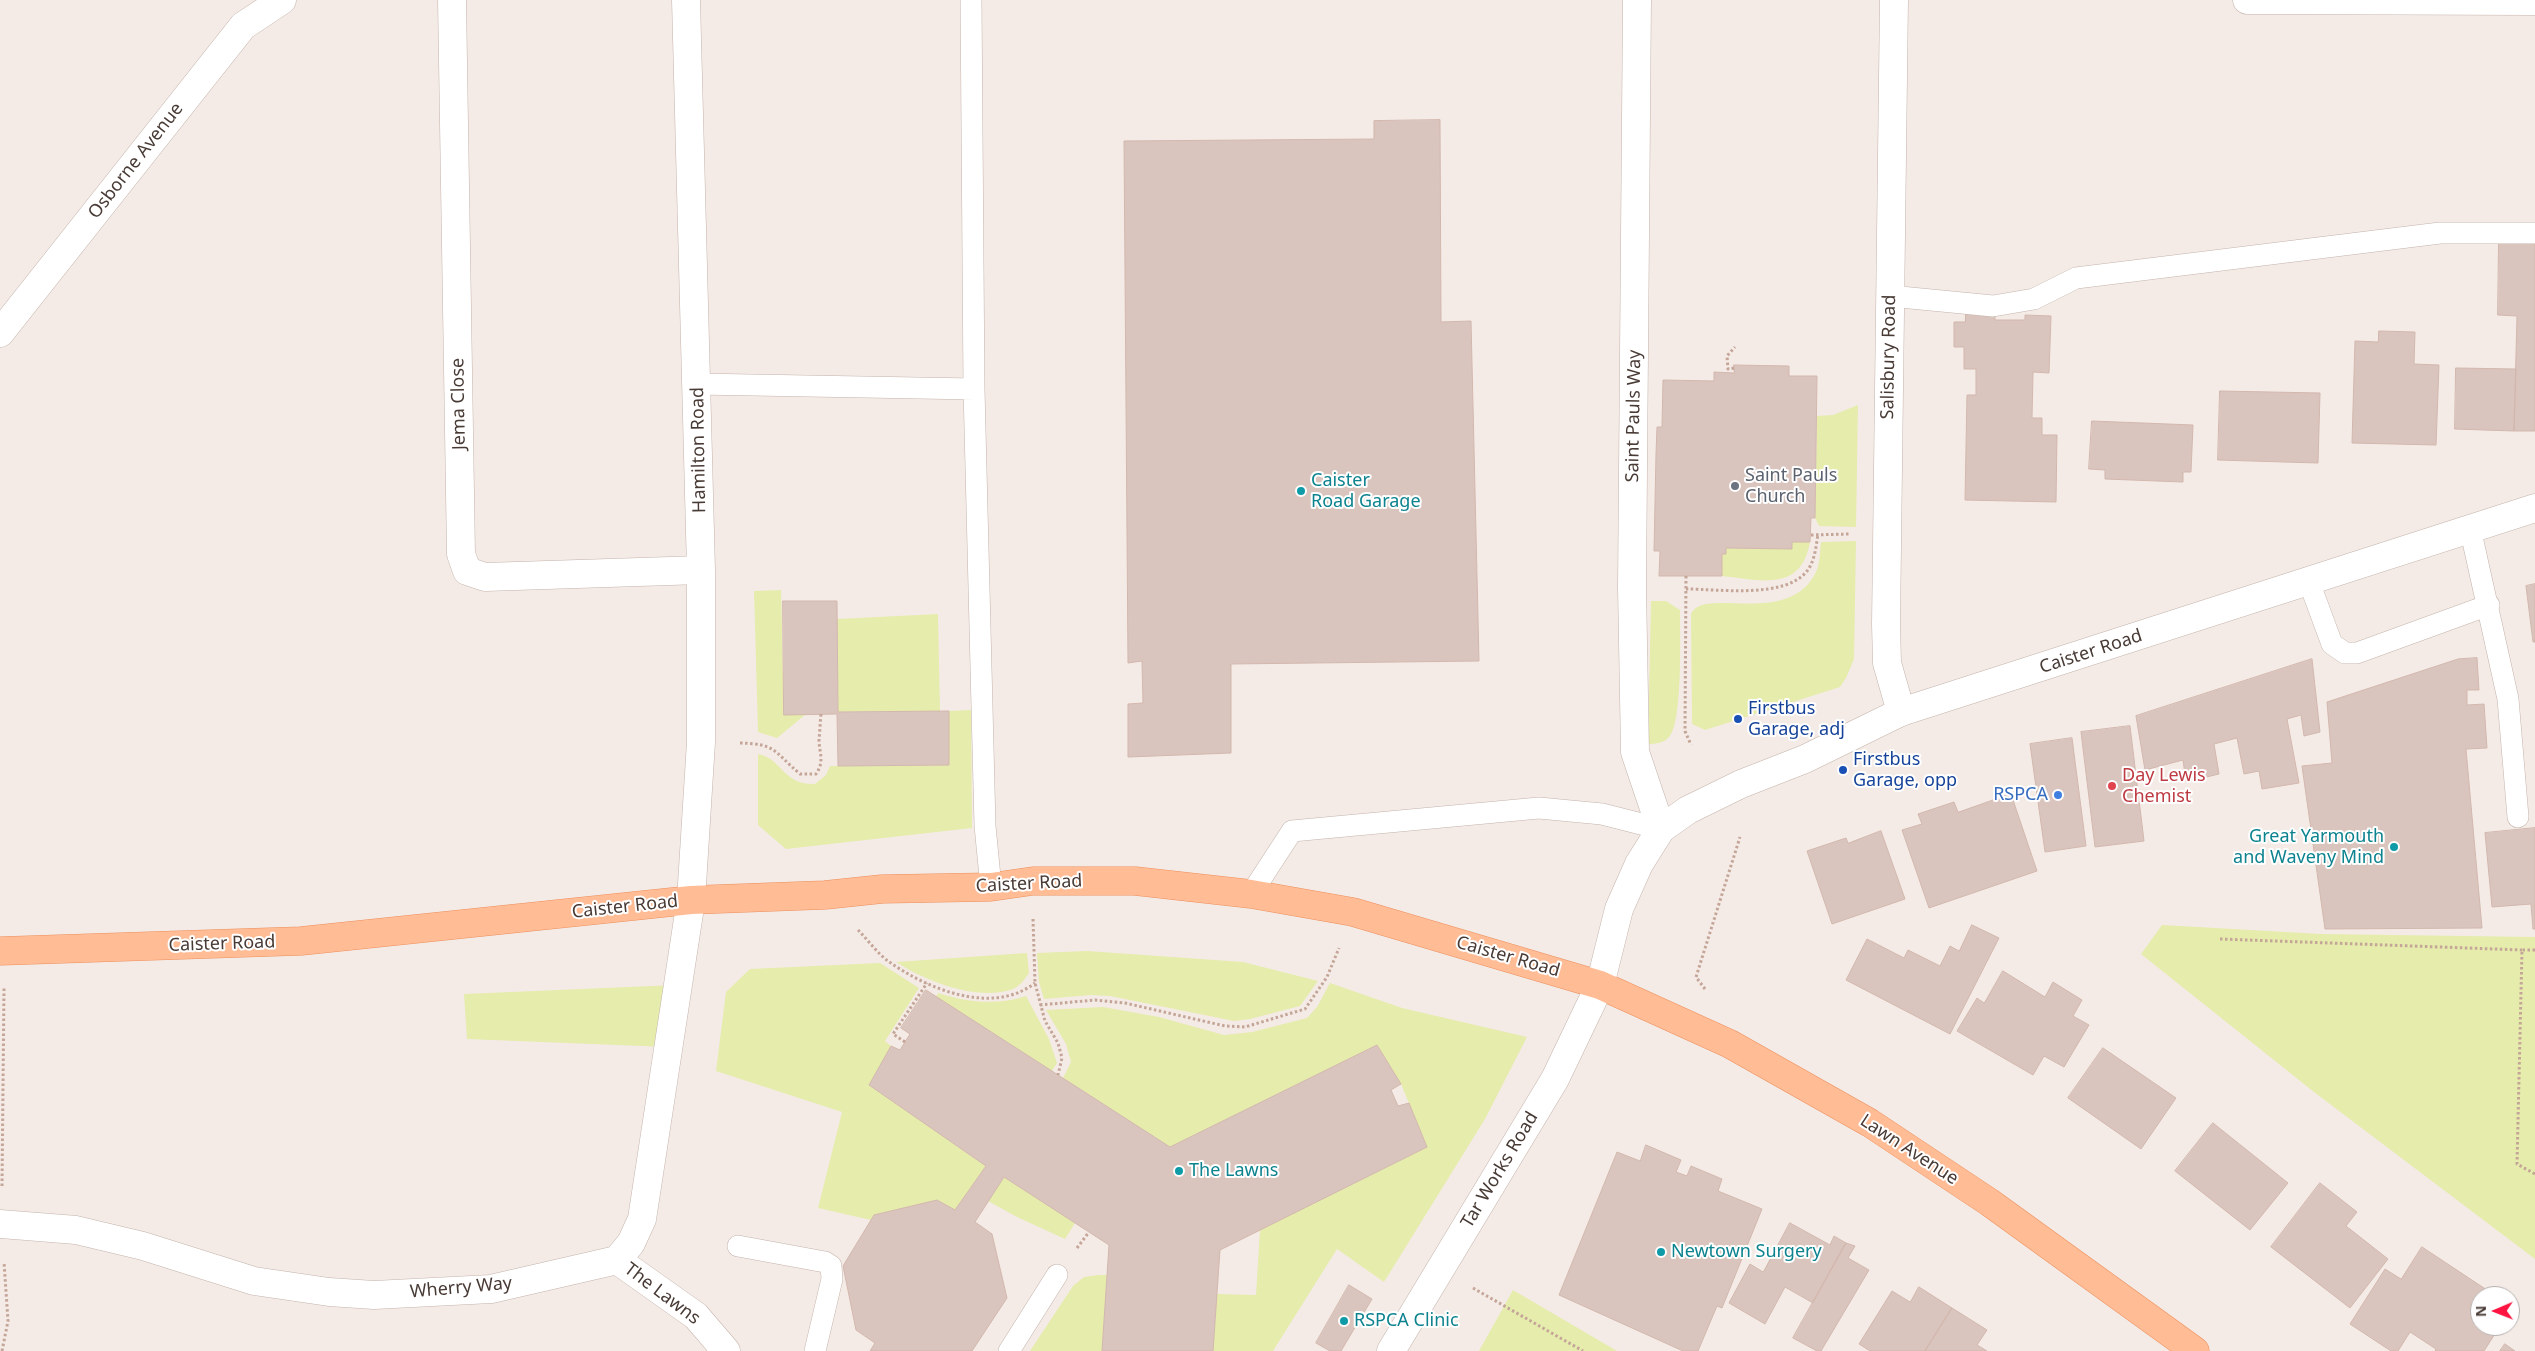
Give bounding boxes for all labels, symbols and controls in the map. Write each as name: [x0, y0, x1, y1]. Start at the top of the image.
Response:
street label: Osborne Avenue: [84, 99, 188, 223]
street label: Salisbury Road: [1877, 295, 1901, 419]
street label: Saint Pauls Way: [1622, 350, 1646, 482]
street label: Jema Close: [447, 358, 471, 450]
street label: Hamilton Road: [687, 387, 711, 513]
place label: Saint Pauls Church: [1745, 465, 1837, 508]
place label: Caister Road Garage: [1311, 470, 1421, 512]
marker: Saint Pauls Church: [1729, 480, 1741, 492]
marker: Caister Road Garage: [1295, 485, 1307, 497]
street label: Caister Road: [2037, 625, 2145, 679]
place label: Firstbus Garage, adj: [1748, 698, 1845, 741]
marker: Firstbus Garage, adj: [1732, 713, 1744, 725]
place label: Firstbus Garage, opp: [1853, 749, 1957, 792]
marker: Firstbus Garage, opp: [1837, 764, 1849, 776]
place label: Day Lewis Chemist: [2122, 765, 2206, 808]
marker: Day Lewis Chemist: [2106, 780, 2118, 792]
place label: RSPCA: [1993, 784, 2048, 806]
marker: RSPCA: [2052, 789, 2064, 801]
place label: Great Yarmouth and Waveny Mind: [2233, 826, 2384, 869]
marker: Great Yarmouth and Waveny Mind: [2388, 841, 2400, 853]
street label: Caister Road: [975, 870, 1083, 898]
street label: Caister Road: [571, 891, 679, 923]
street label: Caister Road: [168, 931, 276, 957]
street label: Caister Road: [1454, 932, 1562, 982]
street label: Tar Works Road: [1457, 1108, 1543, 1232]
street label: Lawn Avenue: [1856, 1110, 1962, 1190]
place label: The Lawns: [1189, 1160, 1278, 1182]
marker: The Lawns: [1173, 1165, 1185, 1177]
place label: Newtown Surgery: [1671, 1241, 1822, 1263]
marker: Newtown Surgery: [1655, 1246, 1667, 1258]
street label: The Lawns: [620, 1258, 704, 1330]
street label: Wherry Way: [409, 1273, 513, 1303]
north arrow: [2470, 1286, 2520, 1336]
text: N: [2471, 1305, 2490, 1317]
place label: RSPCA Clinic: [1354, 1310, 1459, 1332]
marker: RSPCA Clinic: [1338, 1315, 1350, 1327]

